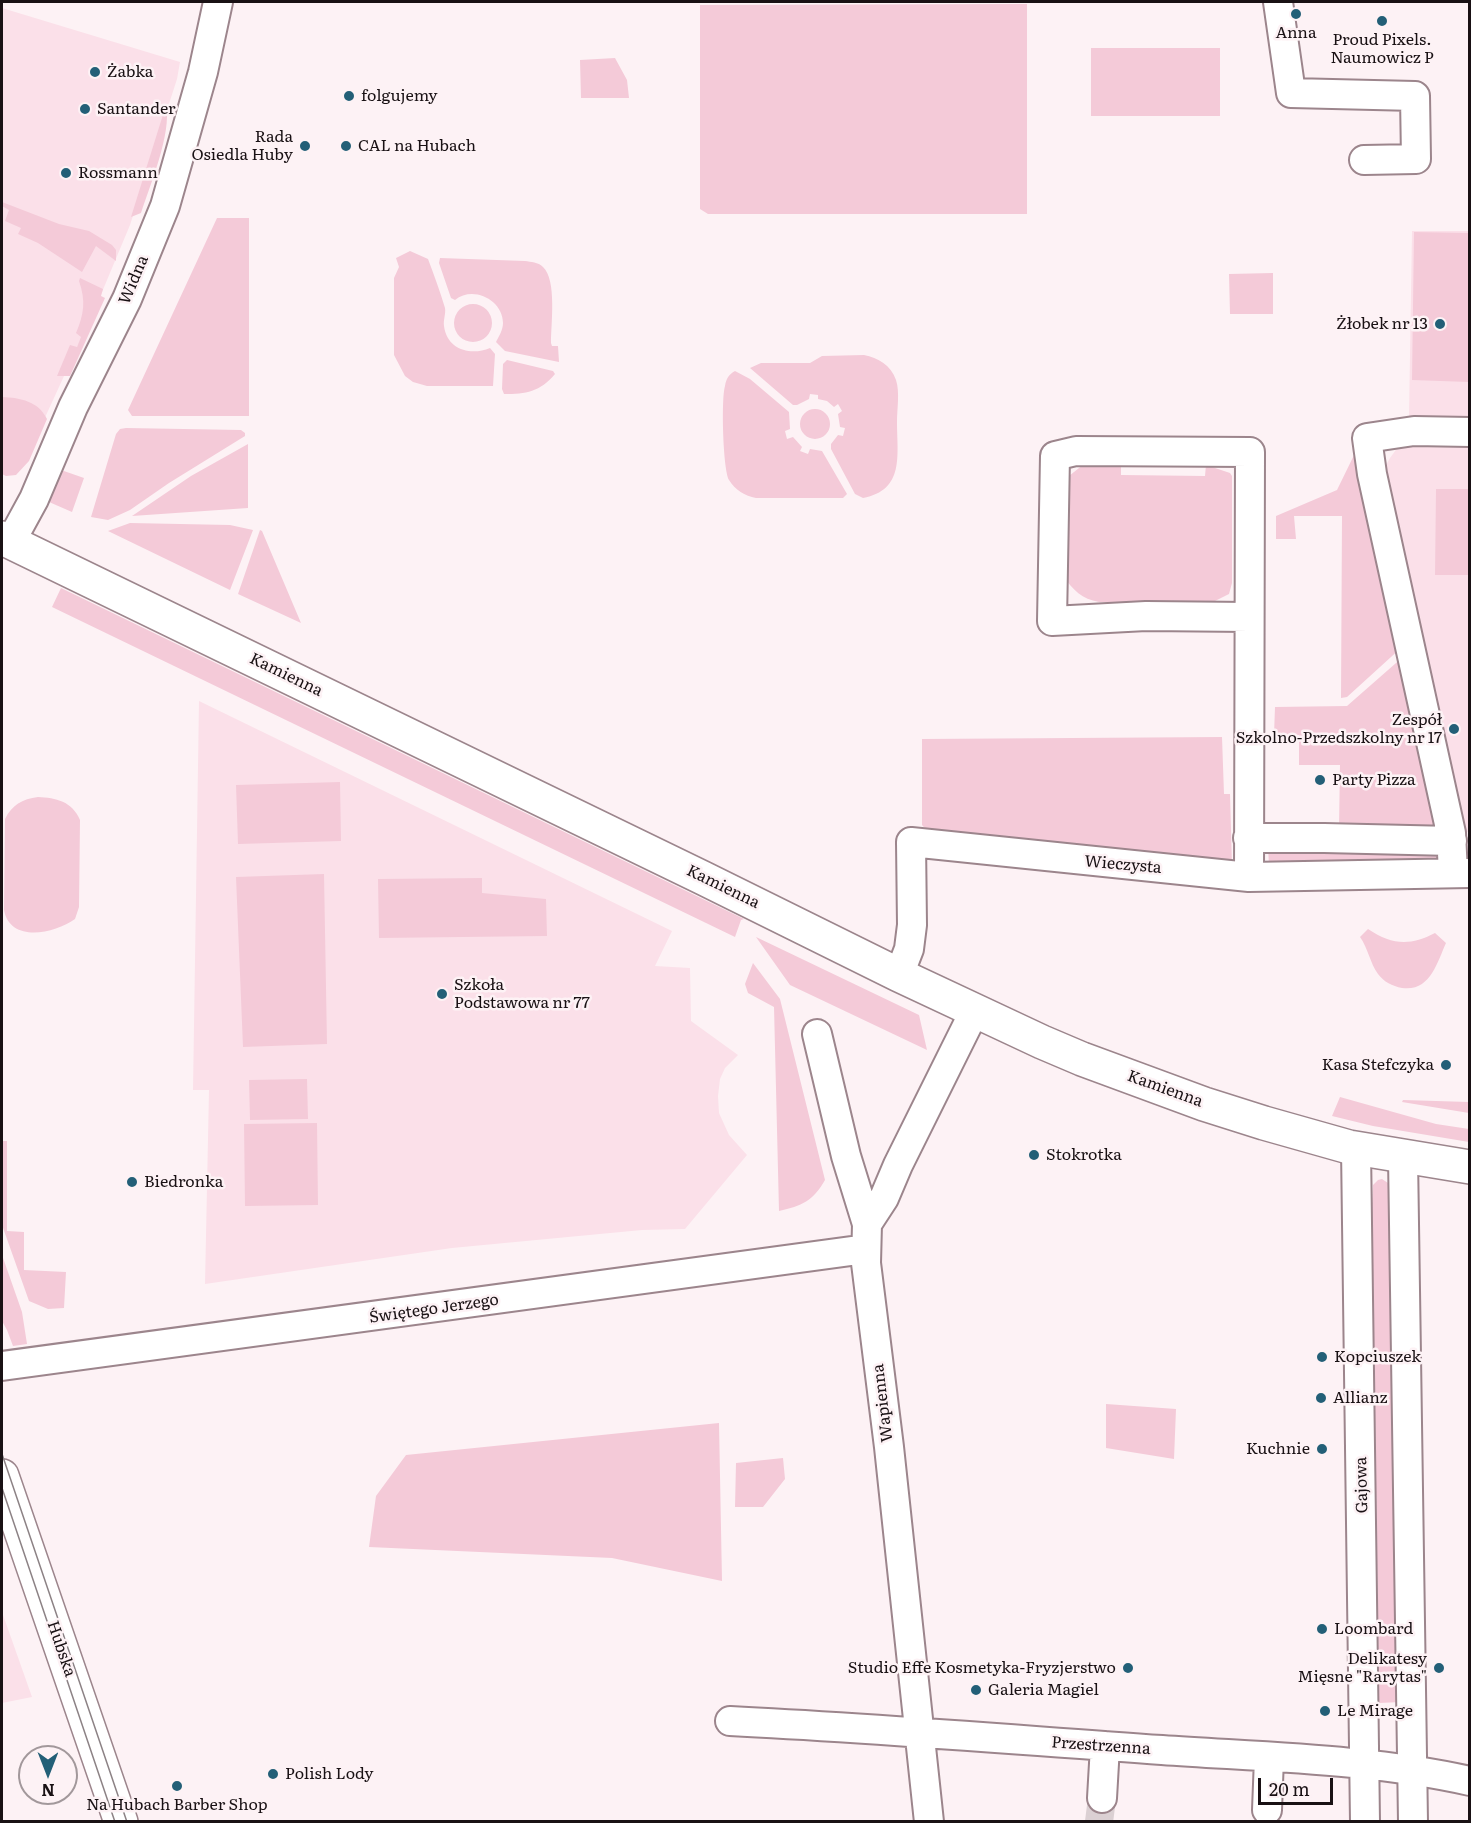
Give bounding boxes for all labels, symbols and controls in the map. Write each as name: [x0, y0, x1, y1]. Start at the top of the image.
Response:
marker: Anna: [1289, 7, 1303, 21]
marker: Proud Pixels. Naumowicz P: [1375, 14, 1389, 28]
place label: Anna: [1275, 23, 1317, 43]
place label: Proud Pixels. Naumowicz P: [1330, 30, 1434, 68]
place label: Żabka: [107, 62, 153, 82]
marker: Żabka: [88, 65, 102, 79]
place label: folgujemy: [361, 86, 438, 106]
marker: folgujemy: [342, 89, 356, 103]
place label: Santander: [97, 99, 176, 119]
marker: Santander: [78, 102, 92, 116]
place label: Rada Osiedla Huby: [191, 127, 293, 165]
place label: CAL na Hubach: [358, 136, 476, 156]
marker: Rada Osiedla Huby: [298, 139, 312, 153]
marker: CAL na Hubach: [339, 139, 353, 153]
place label: Rossmann: [78, 163, 158, 183]
marker: Rossmann: [59, 166, 73, 180]
street label: Widna: [115, 253, 153, 307]
place label: Żłobek nr 13: [1336, 314, 1428, 334]
marker: Żłobek nr 13: [1433, 317, 1447, 331]
street label: Kamienna: [246, 649, 326, 701]
place label: Zespół Szkolno-Przedszkolny nr 17: [1236, 710, 1442, 748]
marker: Zespół Szkolno-Przedszkolny nr 17: [1447, 722, 1461, 736]
place label: Party Pizza: [1332, 770, 1416, 790]
marker: Party Pizza: [1313, 773, 1327, 787]
street label: Wieczysta: [1084, 852, 1162, 878]
street label: Kamienna: [683, 861, 763, 913]
place label: Szkoła Podstawowa nr 77: [454, 975, 590, 1013]
marker: Szkoła Podstawowa nr 77: [435, 987, 449, 1001]
place label: Kasa Stefczyka: [1322, 1055, 1434, 1075]
marker: Kasa Stefczyka: [1439, 1058, 1453, 1072]
street label: Kamienna: [1125, 1066, 1205, 1112]
place label: Stokrotka: [1046, 1145, 1122, 1165]
marker: Stokrotka: [1027, 1148, 1041, 1162]
place label: Biedronka: [144, 1172, 223, 1192]
marker: Biedronka: [125, 1175, 139, 1189]
street label: Świętego Jerzego: [368, 1290, 500, 1328]
place label: Kopciuszek: [1334, 1347, 1421, 1367]
marker: Kopciuszek: [1315, 1350, 1329, 1364]
street label: Wapienna: [869, 1363, 897, 1443]
place label: Allianz: [1333, 1388, 1388, 1408]
marker: Allianz: [1314, 1391, 1328, 1405]
place label: Kuchnie: [1246, 1439, 1310, 1459]
marker: Kuchnie: [1315, 1442, 1329, 1456]
street label: Gajowa: [1352, 1456, 1372, 1514]
street label: Hubska: [42, 1618, 80, 1680]
place label: Loombard: [1334, 1619, 1413, 1639]
marker: Loombard: [1315, 1622, 1329, 1636]
place label: Delikatesy Mięsne "Rarytas": [1298, 1649, 1427, 1687]
place label: Studio Effe Kosmetyka-Fryzjerstwo: [848, 1658, 1116, 1678]
marker: Studio Effe Kosmetyka-Fryzjerstwo: [1121, 1661, 1135, 1675]
marker: Delikatesy Mięsne "Rarytas": [1432, 1661, 1446, 1675]
place label: Galeria Magiel: [988, 1680, 1099, 1700]
marker: Galeria Magiel: [969, 1683, 983, 1697]
place label: Le Mirage: [1337, 1701, 1413, 1721]
marker: Le Mirage: [1318, 1704, 1332, 1718]
street label: Przestrzenna: [1051, 1733, 1151, 1759]
north arrow: [18, 1745, 78, 1805]
place label: Polish Lody: [285, 1764, 374, 1784]
scale bar: [1261, 1766, 1336, 1804]
marker: Polish Lody: [266, 1767, 280, 1781]
text: 20 m: [1269, 1775, 1310, 1802]
text: N: [41, 1779, 55, 1803]
marker: Na Hubach Barber Shop: [170, 1779, 184, 1793]
place label: Na Hubach Barber Shop: [86, 1795, 268, 1815]

